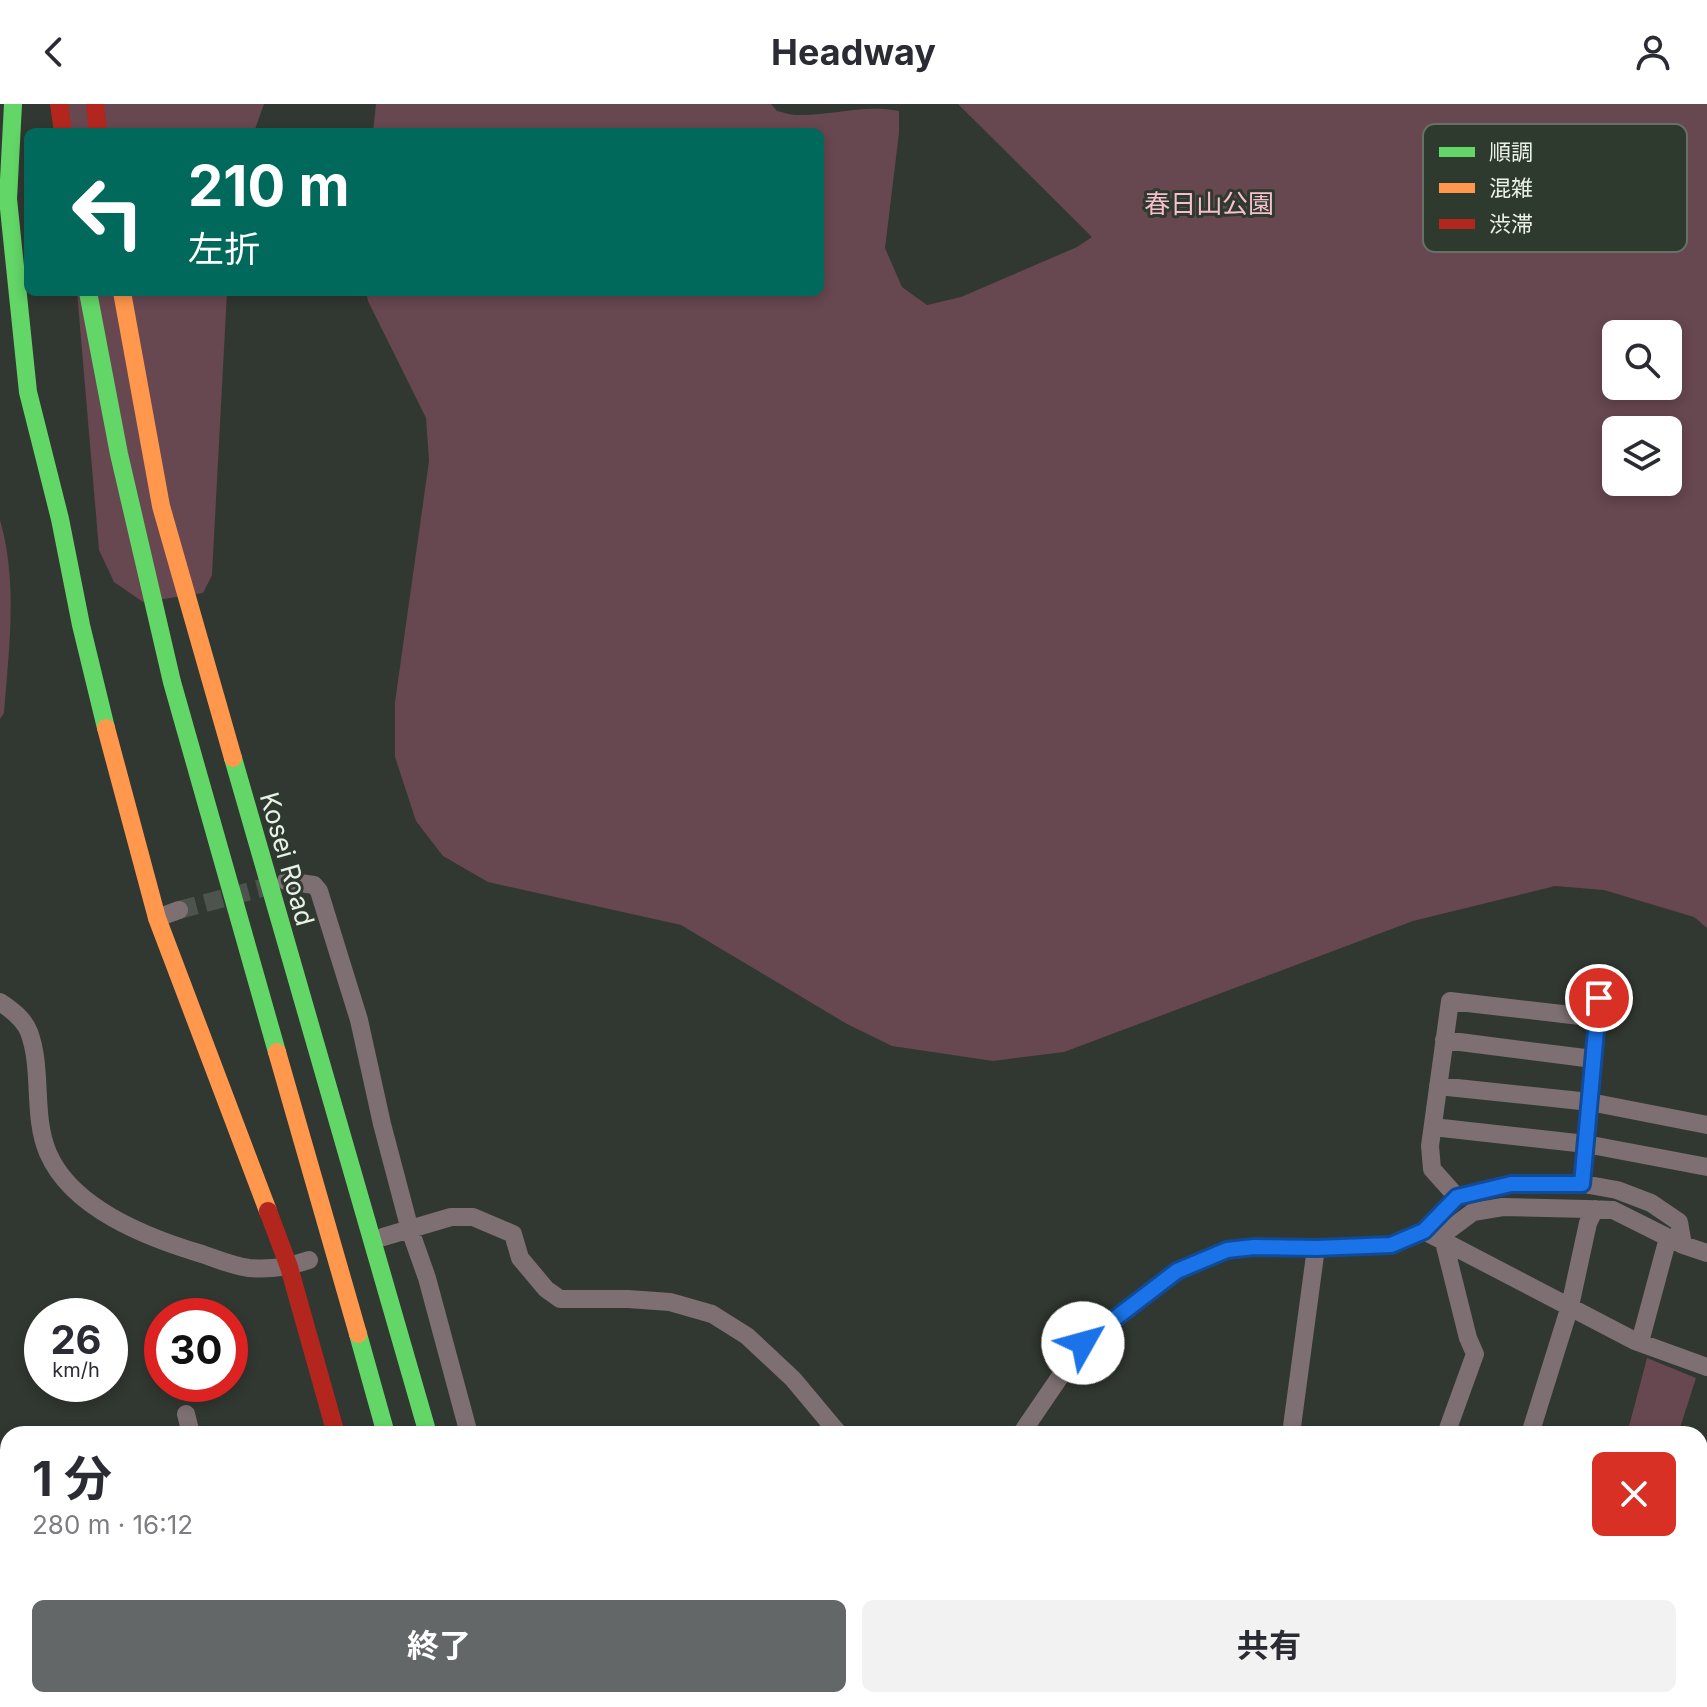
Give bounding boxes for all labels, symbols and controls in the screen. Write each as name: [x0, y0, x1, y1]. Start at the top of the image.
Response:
icon: back: [32, 30, 76, 74]
text: Headway: [771, 30, 936, 74]
icon: person: [1631, 30, 1675, 74]
legend: [1423, 124, 1687, 252]
text: 順調: [1489, 139, 1533, 165]
text: 210 m: [188, 152, 350, 220]
icon: left: [56, 160, 160, 264]
text: 混雑: [1489, 175, 1533, 201]
park label: 春日山公園: [1144, 188, 1274, 219]
text: 渋滞: [1489, 211, 1533, 237]
text: 左折: [188, 227, 260, 271]
map controls: [1602, 320, 1682, 496]
button: search: [1602, 320, 1682, 400]
button: layers: [1602, 416, 1682, 496]
street label: Kosei Road: [254, 789, 321, 929]
pin: [1565, 964, 1633, 1032]
icon: arrive: [1577, 976, 1621, 1020]
speed limit sign: 30: [144, 1298, 248, 1402]
position arrow: [1041, 1301, 1125, 1385]
text: 26: [50, 1315, 102, 1364]
text: km/h: [52, 1358, 100, 1382]
text: 1 分: [32, 1449, 112, 1508]
button: close: [1592, 1452, 1676, 1536]
text: 280 m · 16:12: [32, 1509, 193, 1540]
button: 終了: [32, 1600, 846, 1692]
button: 共有: [862, 1600, 1676, 1692]

